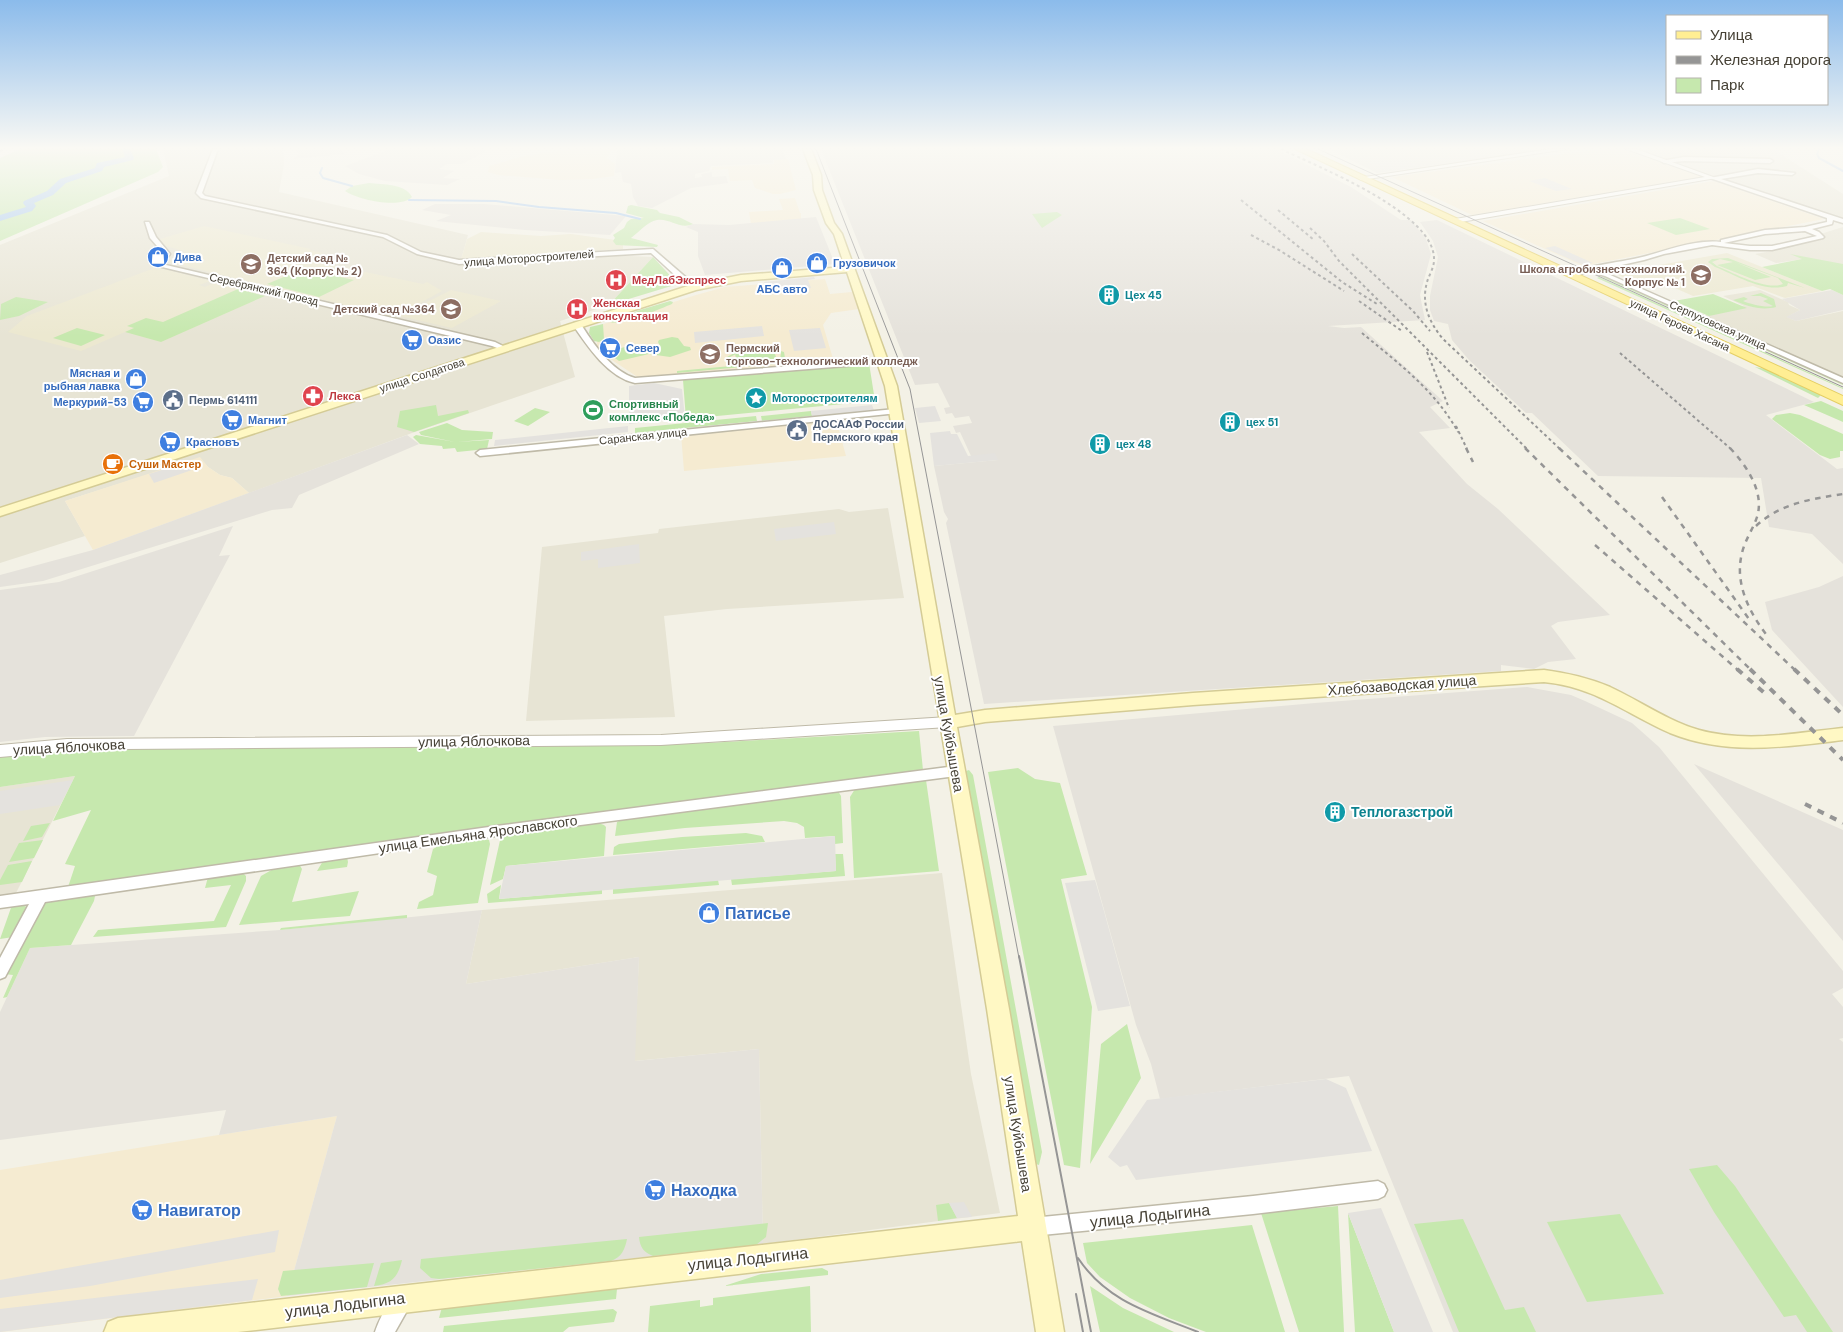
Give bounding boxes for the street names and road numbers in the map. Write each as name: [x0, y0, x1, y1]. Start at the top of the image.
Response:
street label: улица Моторостроителей: [464, 246, 594, 270]
street label: Серебрянский проезд: [208, 270, 320, 308]
street label: улица Героев Хасана: [1628, 296, 1733, 355]
street label: Серпуховская улица: [1667, 297, 1769, 353]
street label: улица Солдатова: [378, 354, 467, 395]
street label: Саранская улица: [598, 424, 689, 448]
street label: Хлебозаводская улица: [1327, 671, 1477, 699]
street label: улица Куйбышева: [930, 675, 968, 794]
street label: улица Яблочкова: [418, 731, 530, 751]
street label: улица Яблочкова: [13, 735, 126, 759]
street label: улица Емельяна Ярославского: [378, 811, 579, 857]
street label: улица Куйбышева: [1000, 1075, 1036, 1194]
street label: улица Лодыгина: [1089, 1199, 1211, 1233]
street label: улица Лодыгина: [687, 1242, 809, 1276]
street label: улица Лодыгина: [284, 1287, 406, 1323]

